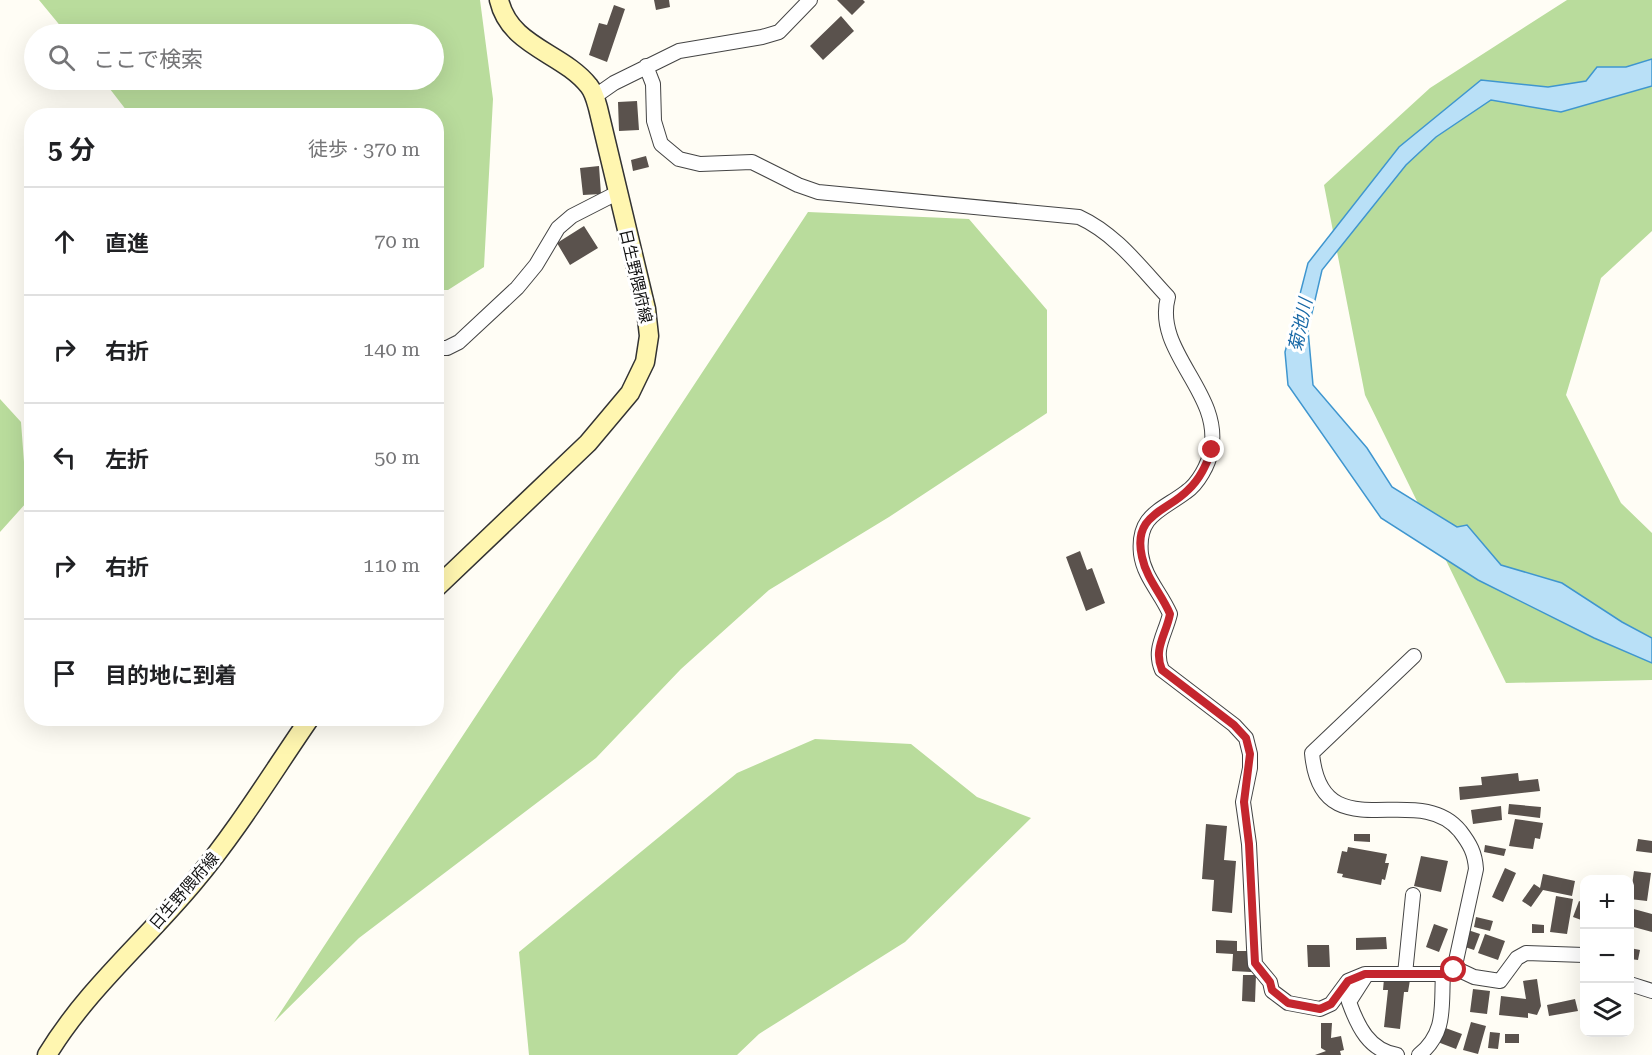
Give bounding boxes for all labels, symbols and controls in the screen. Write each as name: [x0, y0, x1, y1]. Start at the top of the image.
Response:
search box: [24, 24, 444, 90]
icon: search: [45, 41, 78, 74]
text: ここで検索: [93, 47, 203, 72]
text: 5 分: [48, 135, 95, 165]
text: 徒歩 · 370 m: [308, 137, 420, 161]
icon: ahead: [48, 225, 81, 258]
street label: 日生野隈府線: [616, 227, 656, 325]
text: 70 m: [374, 229, 420, 253]
text: 直進: [105, 231, 149, 256]
water label: 菊池川: [1284, 294, 1316, 354]
icon: right: [48, 333, 81, 366]
text: 140 m: [363, 337, 420, 361]
text: 右折: [105, 339, 149, 364]
route end: [1198, 436, 1224, 462]
icon: left: [48, 441, 81, 474]
text: 50 m: [374, 445, 420, 469]
text: 左折: [105, 447, 149, 472]
icon: right: [48, 549, 81, 582]
text: 110 m: [363, 553, 420, 577]
text: 右折: [105, 555, 149, 580]
icon: arrive: [48, 657, 81, 690]
text: 目的地に到着: [105, 663, 237, 688]
street label: 日生野隈府線: [145, 849, 223, 933]
map controls: [1580, 875, 1634, 1037]
button: +: [1580, 875, 1634, 929]
button: −: [1580, 929, 1634, 983]
route start: [1440, 956, 1466, 982]
button: layers: [1580, 983, 1634, 1037]

